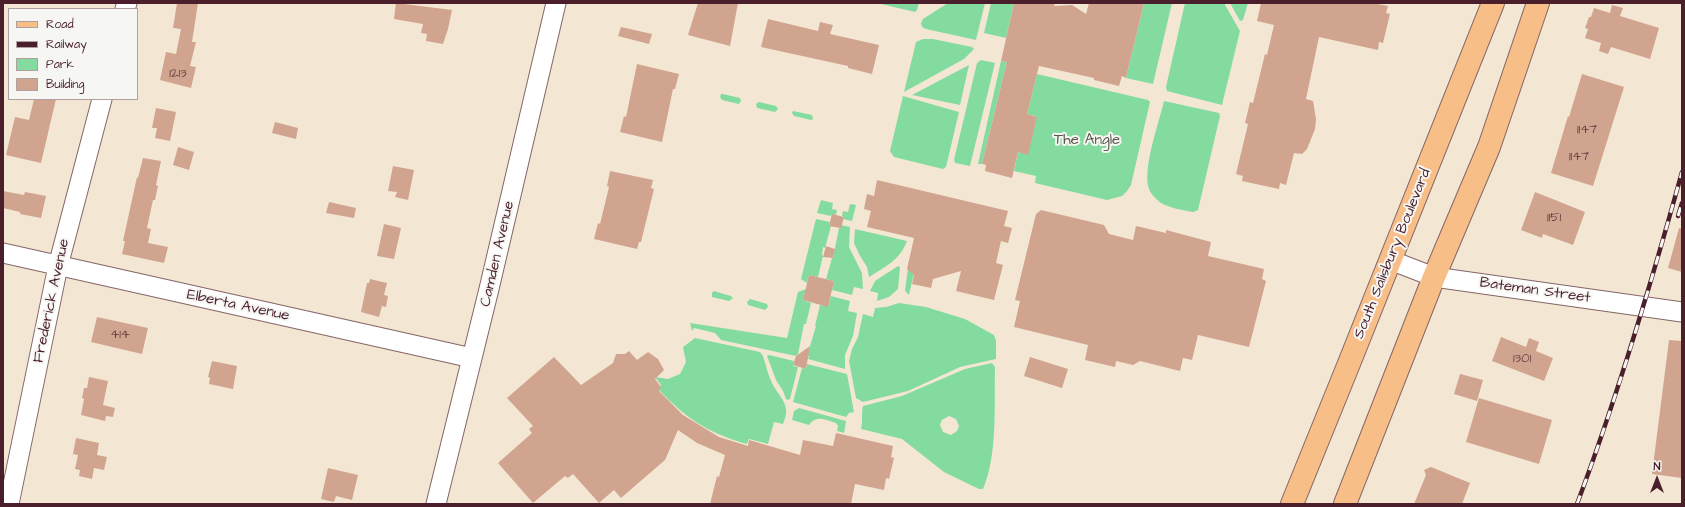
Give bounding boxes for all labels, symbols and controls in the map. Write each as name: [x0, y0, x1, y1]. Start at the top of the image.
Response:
legend: [8, 8, 138, 100]
text: Road: [46, 16, 74, 33]
text: Railway: [46, 36, 87, 53]
text: Park: [46, 56, 74, 73]
house number: 1213: [169, 66, 187, 82]
text: Building: [46, 76, 84, 93]
house number: 1147: [1577, 122, 1597, 138]
park label: The Angle: [1054, 132, 1120, 150]
house number: 1147: [1569, 149, 1589, 165]
street label: South Salisbury Boulevard: [1351, 166, 1435, 342]
street label: Camden Avenue: [477, 199, 519, 309]
house number: 1151: [1547, 210, 1561, 226]
street label: Frederick Avenue: [30, 237, 74, 365]
street label: Bateman Street: [1479, 274, 1591, 308]
street label: Elberta Avenue: [185, 286, 291, 326]
house number: 414: [110, 327, 130, 343]
house number: 1301: [1513, 351, 1531, 367]
north arrow: [1637, 459, 1677, 499]
text: N: [1654, 459, 1660, 474]

